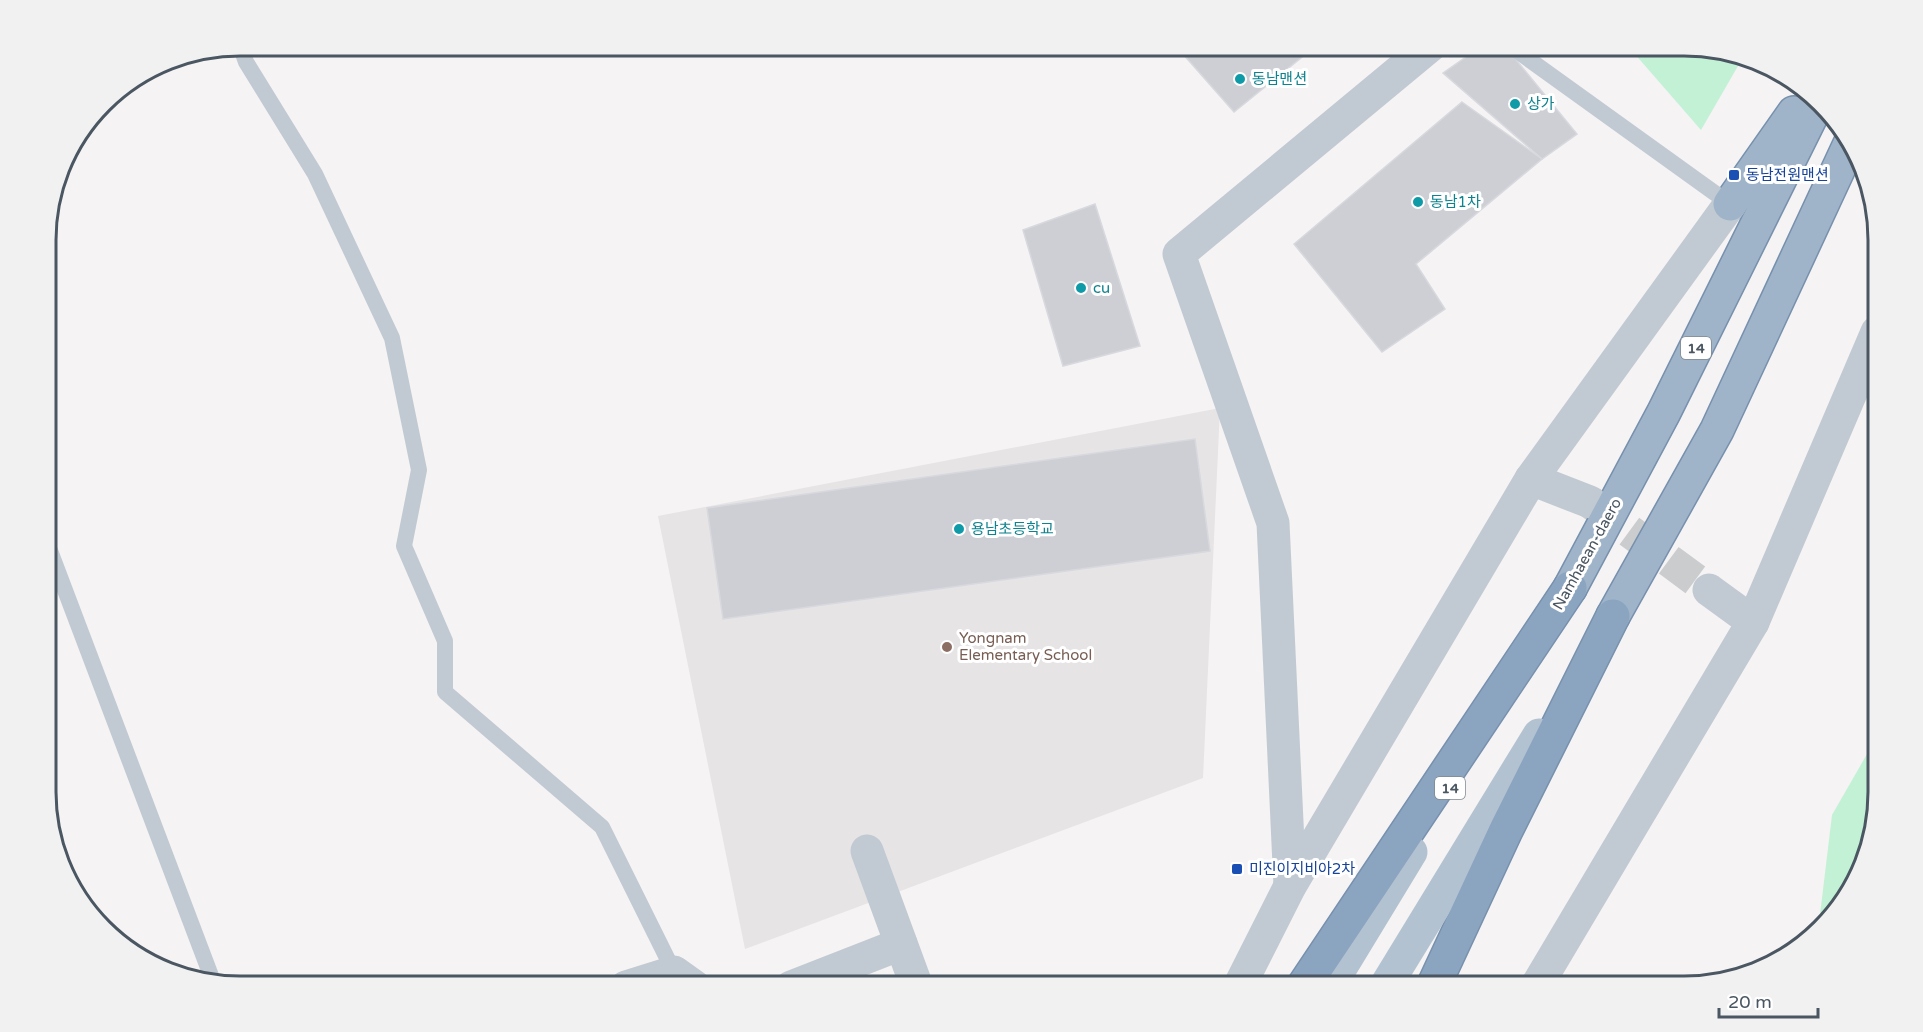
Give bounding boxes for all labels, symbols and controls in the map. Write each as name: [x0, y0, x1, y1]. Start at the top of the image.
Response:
place label: 동남맨션: [1252, 70, 1307, 88]
marker: 동남맨션: [1233, 72, 1247, 86]
place label: 상가: [1527, 95, 1555, 113]
marker: 상가: [1508, 97, 1522, 111]
place label: 동남전원맨션: [1746, 166, 1829, 184]
marker: 동남전원맨션: [1727, 168, 1741, 182]
place label: 동남1차: [1430, 193, 1481, 211]
marker: 동남1차: [1411, 195, 1425, 209]
place label: cu: [1093, 279, 1110, 297]
marker: cu: [1074, 281, 1088, 295]
road number: 14: [1681, 337, 1711, 359]
street label: Namhaean-daero: [1549, 495, 1625, 613]
place label: 용남초등학교: [971, 520, 1054, 538]
marker: 용남초등학교: [952, 522, 966, 536]
place label: Yongnam Elementary School: [959, 629, 1092, 664]
marker: Yongnam Elementary School: [940, 640, 954, 654]
road number: 14: [1435, 777, 1465, 799]
place label: 미진이지비아2차: [1249, 860, 1355, 878]
marker: 미진이지비아2차: [1230, 862, 1244, 876]
scale bar: [1719, 981, 1818, 1019]
text: 20 m: [1728, 991, 1772, 1013]

